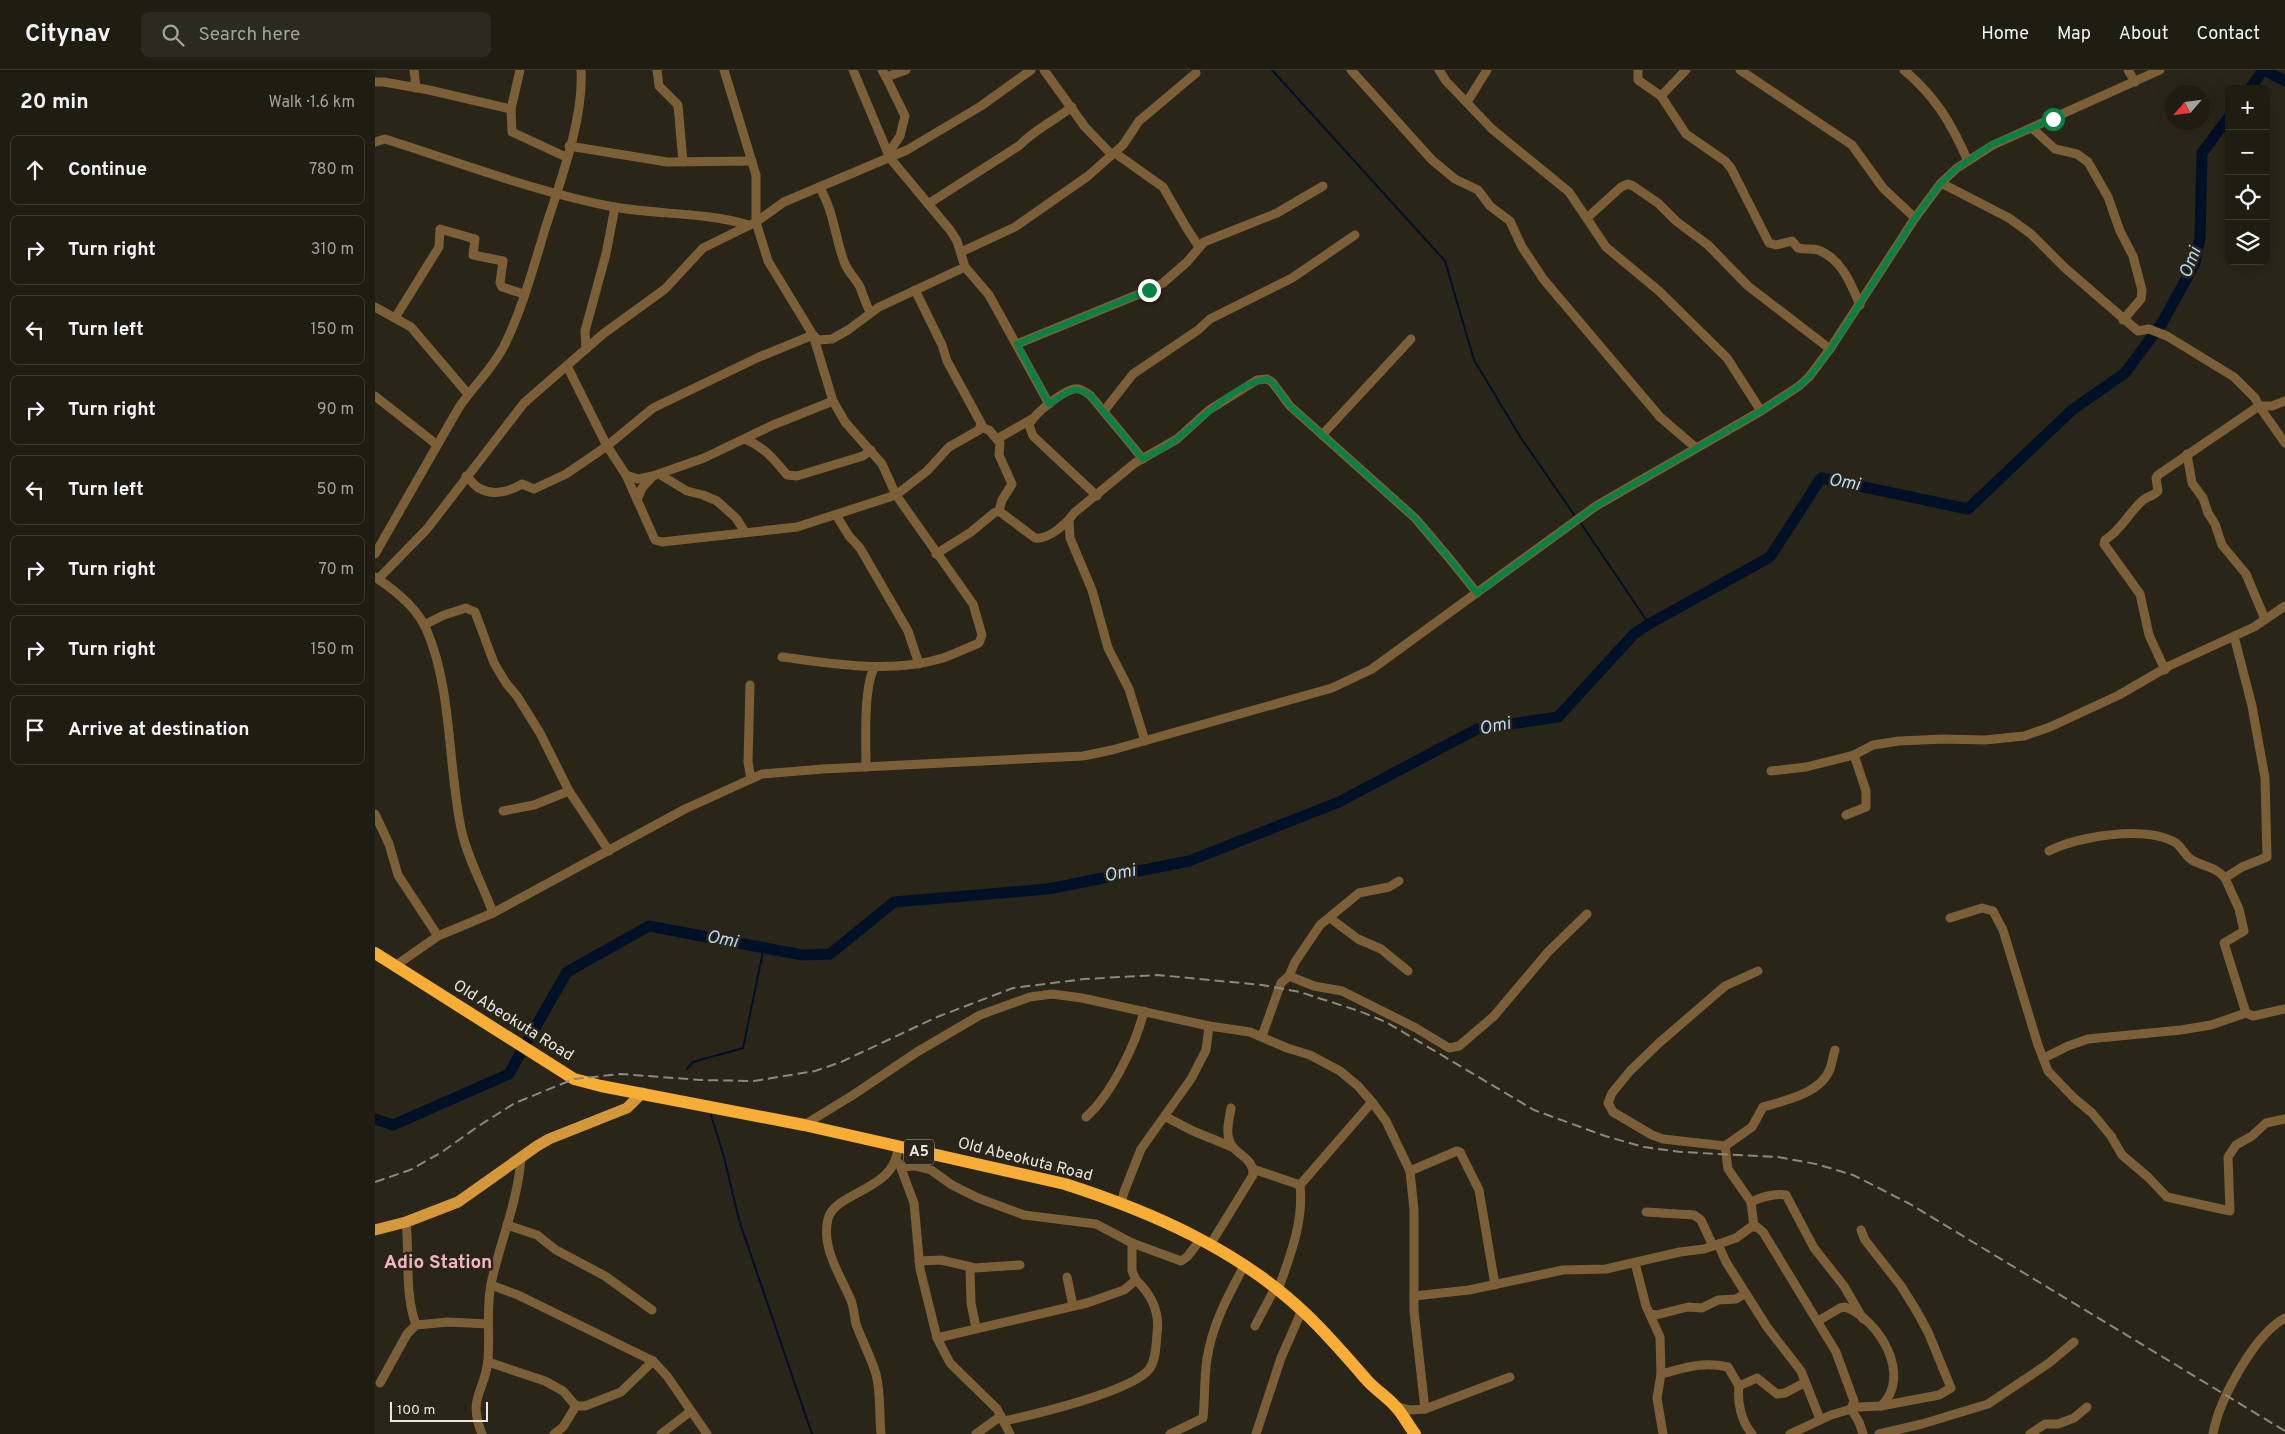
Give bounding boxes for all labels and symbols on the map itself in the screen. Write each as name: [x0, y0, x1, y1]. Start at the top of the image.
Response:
north arrow: [2165, 85, 2210, 130]
route start: [2042, 108, 2065, 131]
water label: Omi: [2175, 243, 2208, 282]
route end: [1138, 279, 1161, 302]
water label: Omi: [1826, 469, 1863, 497]
water label: Omi: [1477, 712, 1514, 741]
water label: Omi: [1102, 859, 1139, 888]
water label: Omi: [704, 926, 741, 955]
street label: Old Abeokuta Road: [449, 976, 577, 1066]
street label: Old Abeokuta Road: [955, 1134, 1095, 1186]
road number: A5: [904, 1140, 934, 1164]
district label: Adio Station: [384, 1251, 492, 1275]
scale bar: [390, 1399, 487, 1422]

